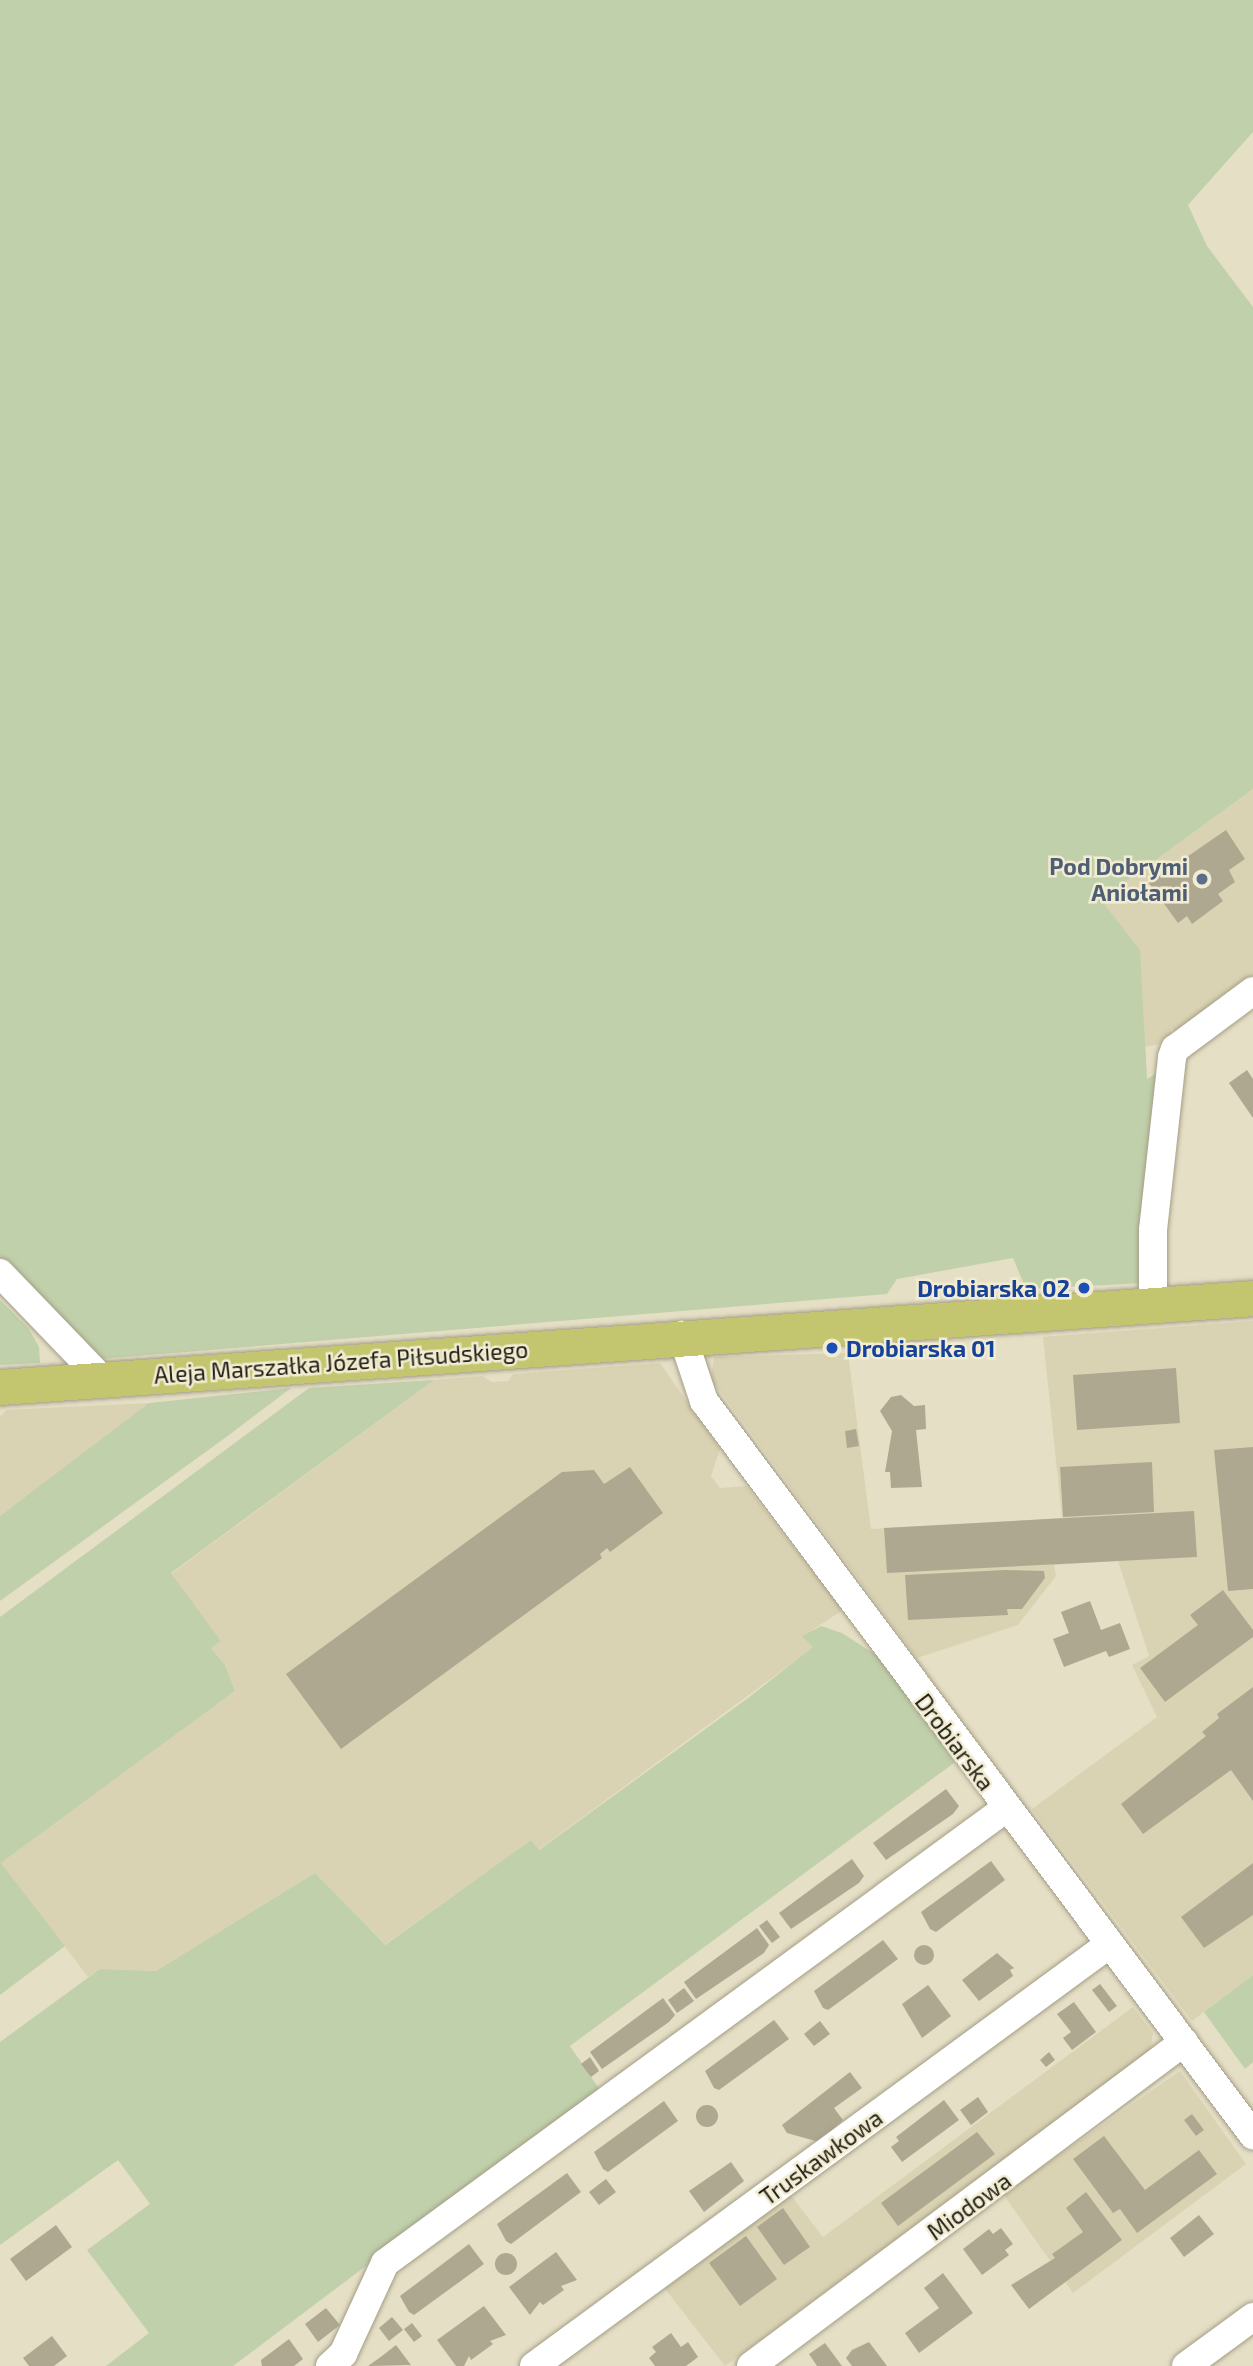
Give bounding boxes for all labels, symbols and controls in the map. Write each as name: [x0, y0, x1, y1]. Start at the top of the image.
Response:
place label: Pod Dobrymi Aniołami: [1049, 852, 1188, 906]
marker: Pod Dobrymi Aniołami: [1194, 871, 1210, 887]
place label: Drobiarska 02: [917, 1274, 1070, 1302]
marker: Drobiarska 02: [1076, 1280, 1092, 1296]
place label: Drobiarska 01: [846, 1334, 995, 1362]
street label: Aleja Marszałka Józefa Piłsudskiego: [153, 1335, 529, 1389]
marker: Drobiarska 01: [824, 1340, 840, 1356]
street label: Drobiarska: [910, 1688, 1000, 1796]
street label: Truskawkowa: [754, 2103, 888, 2211]
street label: Miodowa: [922, 2166, 1016, 2246]

